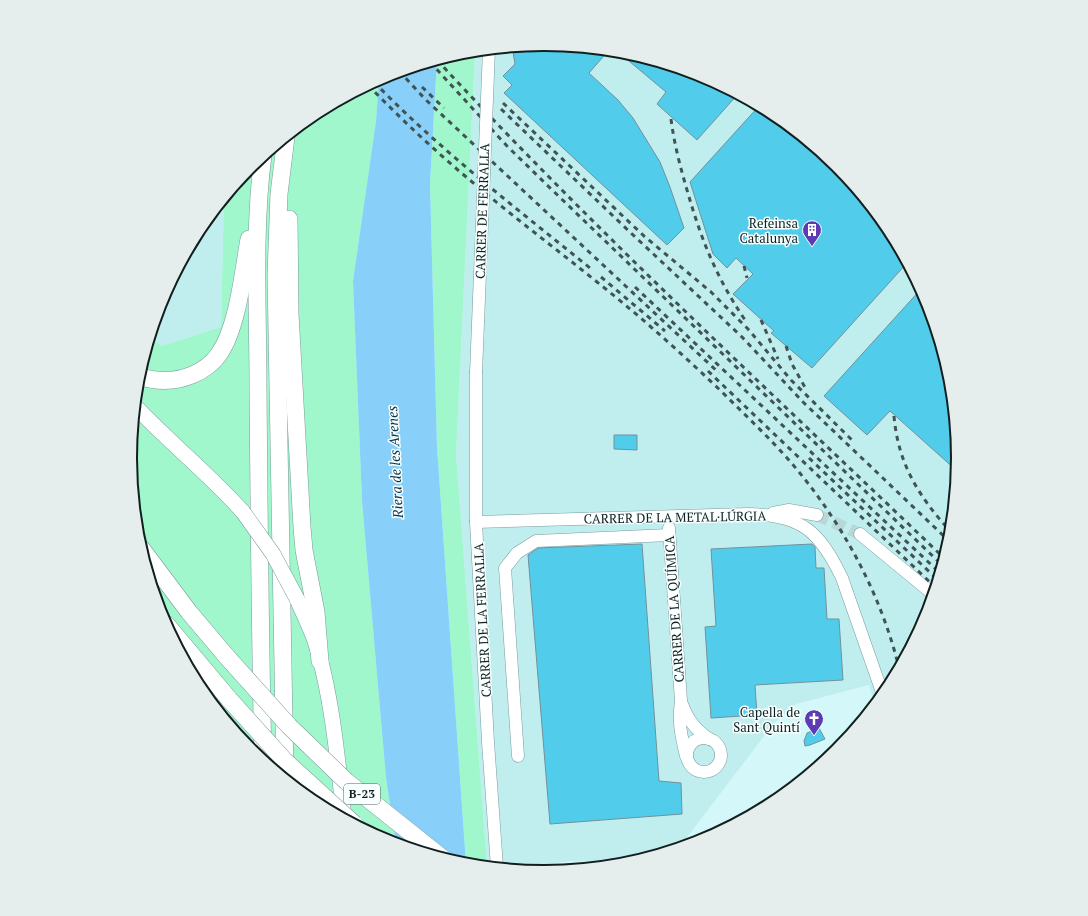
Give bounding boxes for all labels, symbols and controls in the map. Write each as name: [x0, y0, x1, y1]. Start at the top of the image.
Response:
street label: CARRER DE FERRALLA: [471, 143, 493, 279]
place label: Refeinsa Catalunya: [739, 214, 798, 247]
building icon: Refeinsa Catalunya: [801, 219, 823, 247]
water label: Riera de les Arenes: [382, 405, 407, 520]
street label: CARRER DE LA METAL·LÚRGIA: [584, 506, 767, 528]
street label: CARRER DE LA QUÍMICA: [660, 535, 688, 683]
street label: CARRER DE LA FERRALLA: [469, 542, 495, 698]
place label: Capella de Sant Quintí: [733, 703, 800, 736]
church icon: Capella de Sant Quintí: [803, 708, 825, 736]
road number: B-23: [344, 784, 380, 804]

